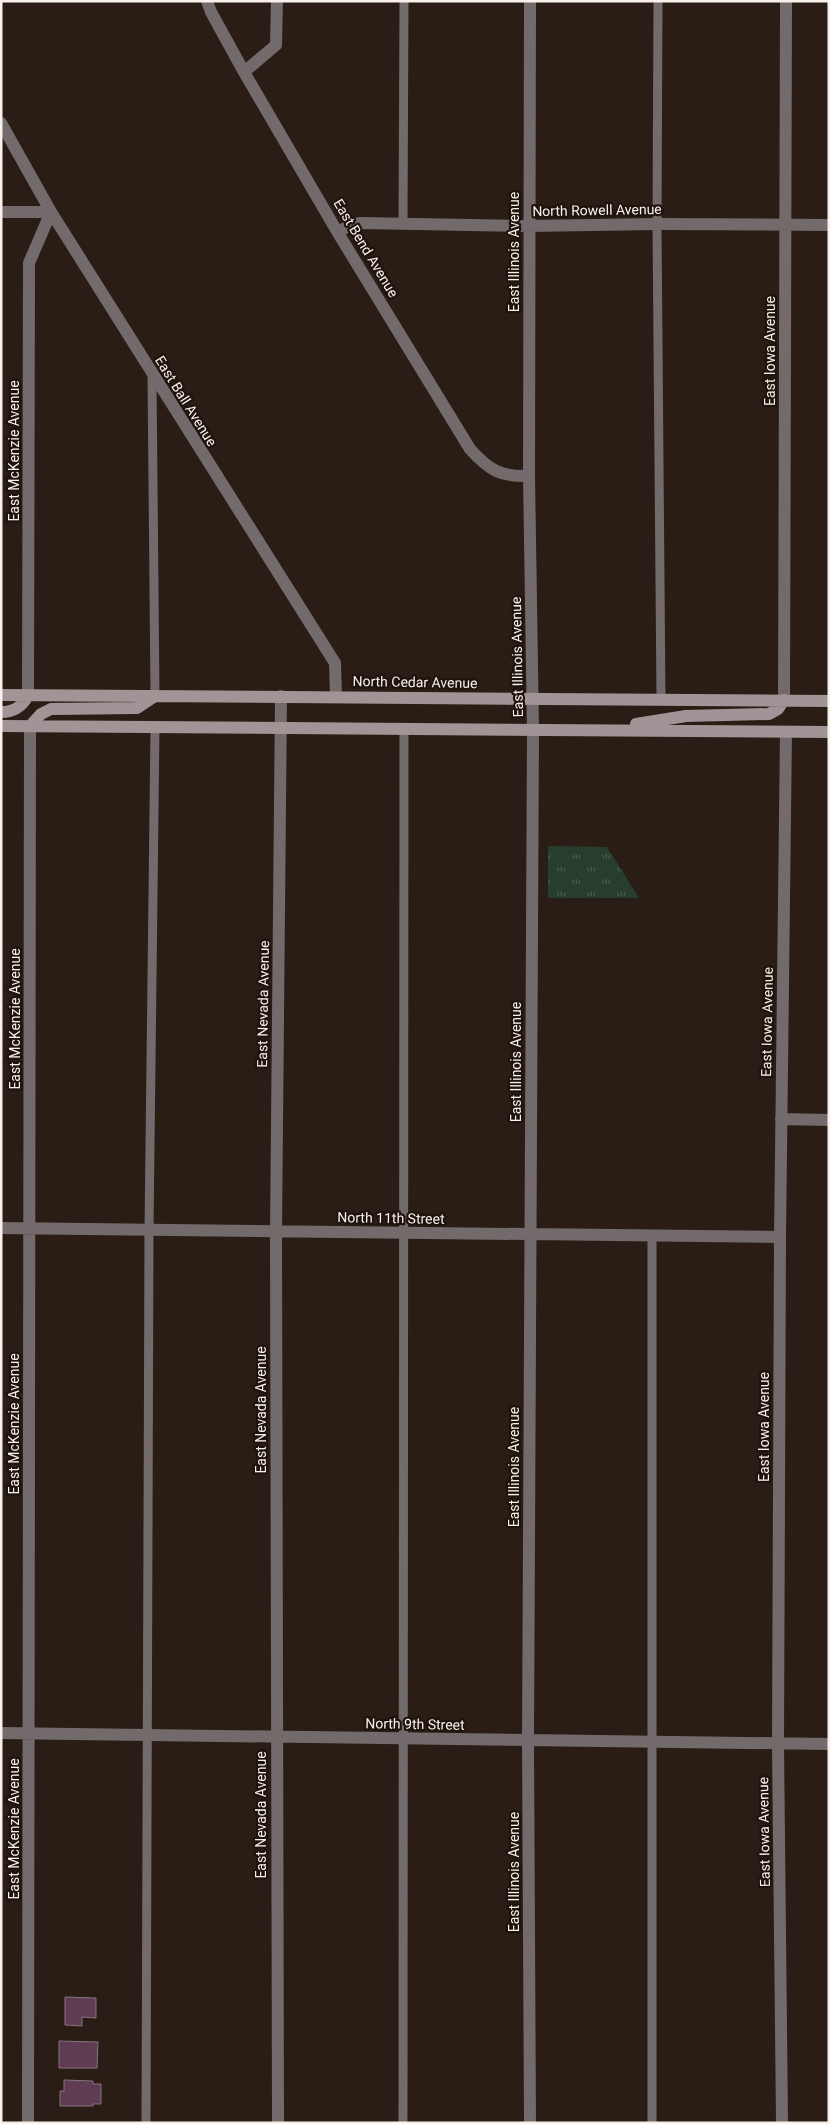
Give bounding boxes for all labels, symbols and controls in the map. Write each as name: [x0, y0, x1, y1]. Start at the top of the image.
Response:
street label: East Illinois Avenue: [506, 192, 522, 312]
street label: East Bend Avenue: [330, 196, 402, 300]
street label: North Rowell Avenue: [532, 201, 662, 219]
street label: East Iowa Avenue: [762, 296, 778, 406]
street label: East Ball Avenue: [152, 353, 220, 449]
street label: East McKenzie Avenue: [6, 380, 22, 522]
street label: East Illinois Avenue: [508, 597, 526, 717]
street label: North Cedar Avenue: [352, 673, 478, 691]
street label: East Nevada Avenue: [254, 940, 272, 1068]
street label: East McKenzie Avenue: [7, 948, 23, 1090]
street label: East Iowa Avenue: [758, 967, 776, 1077]
street label: East Illinois Avenue: [508, 1002, 524, 1122]
street label: North 11th Street: [337, 1209, 445, 1227]
street label: East Nevada Avenue: [253, 1346, 269, 1474]
street label: East McKenzie Avenue: [6, 1353, 22, 1495]
street label: East Iowa Avenue: [756, 1372, 772, 1482]
street label: East Illinois Avenue: [506, 1407, 522, 1527]
street label: North 9th Street: [365, 1715, 465, 1733]
street label: East Nevada Avenue: [253, 1751, 269, 1879]
street label: East McKenzie Avenue: [6, 1758, 22, 1900]
street label: East Iowa Avenue: [755, 1777, 773, 1887]
street label: East Illinois Avenue: [506, 1812, 522, 1932]

